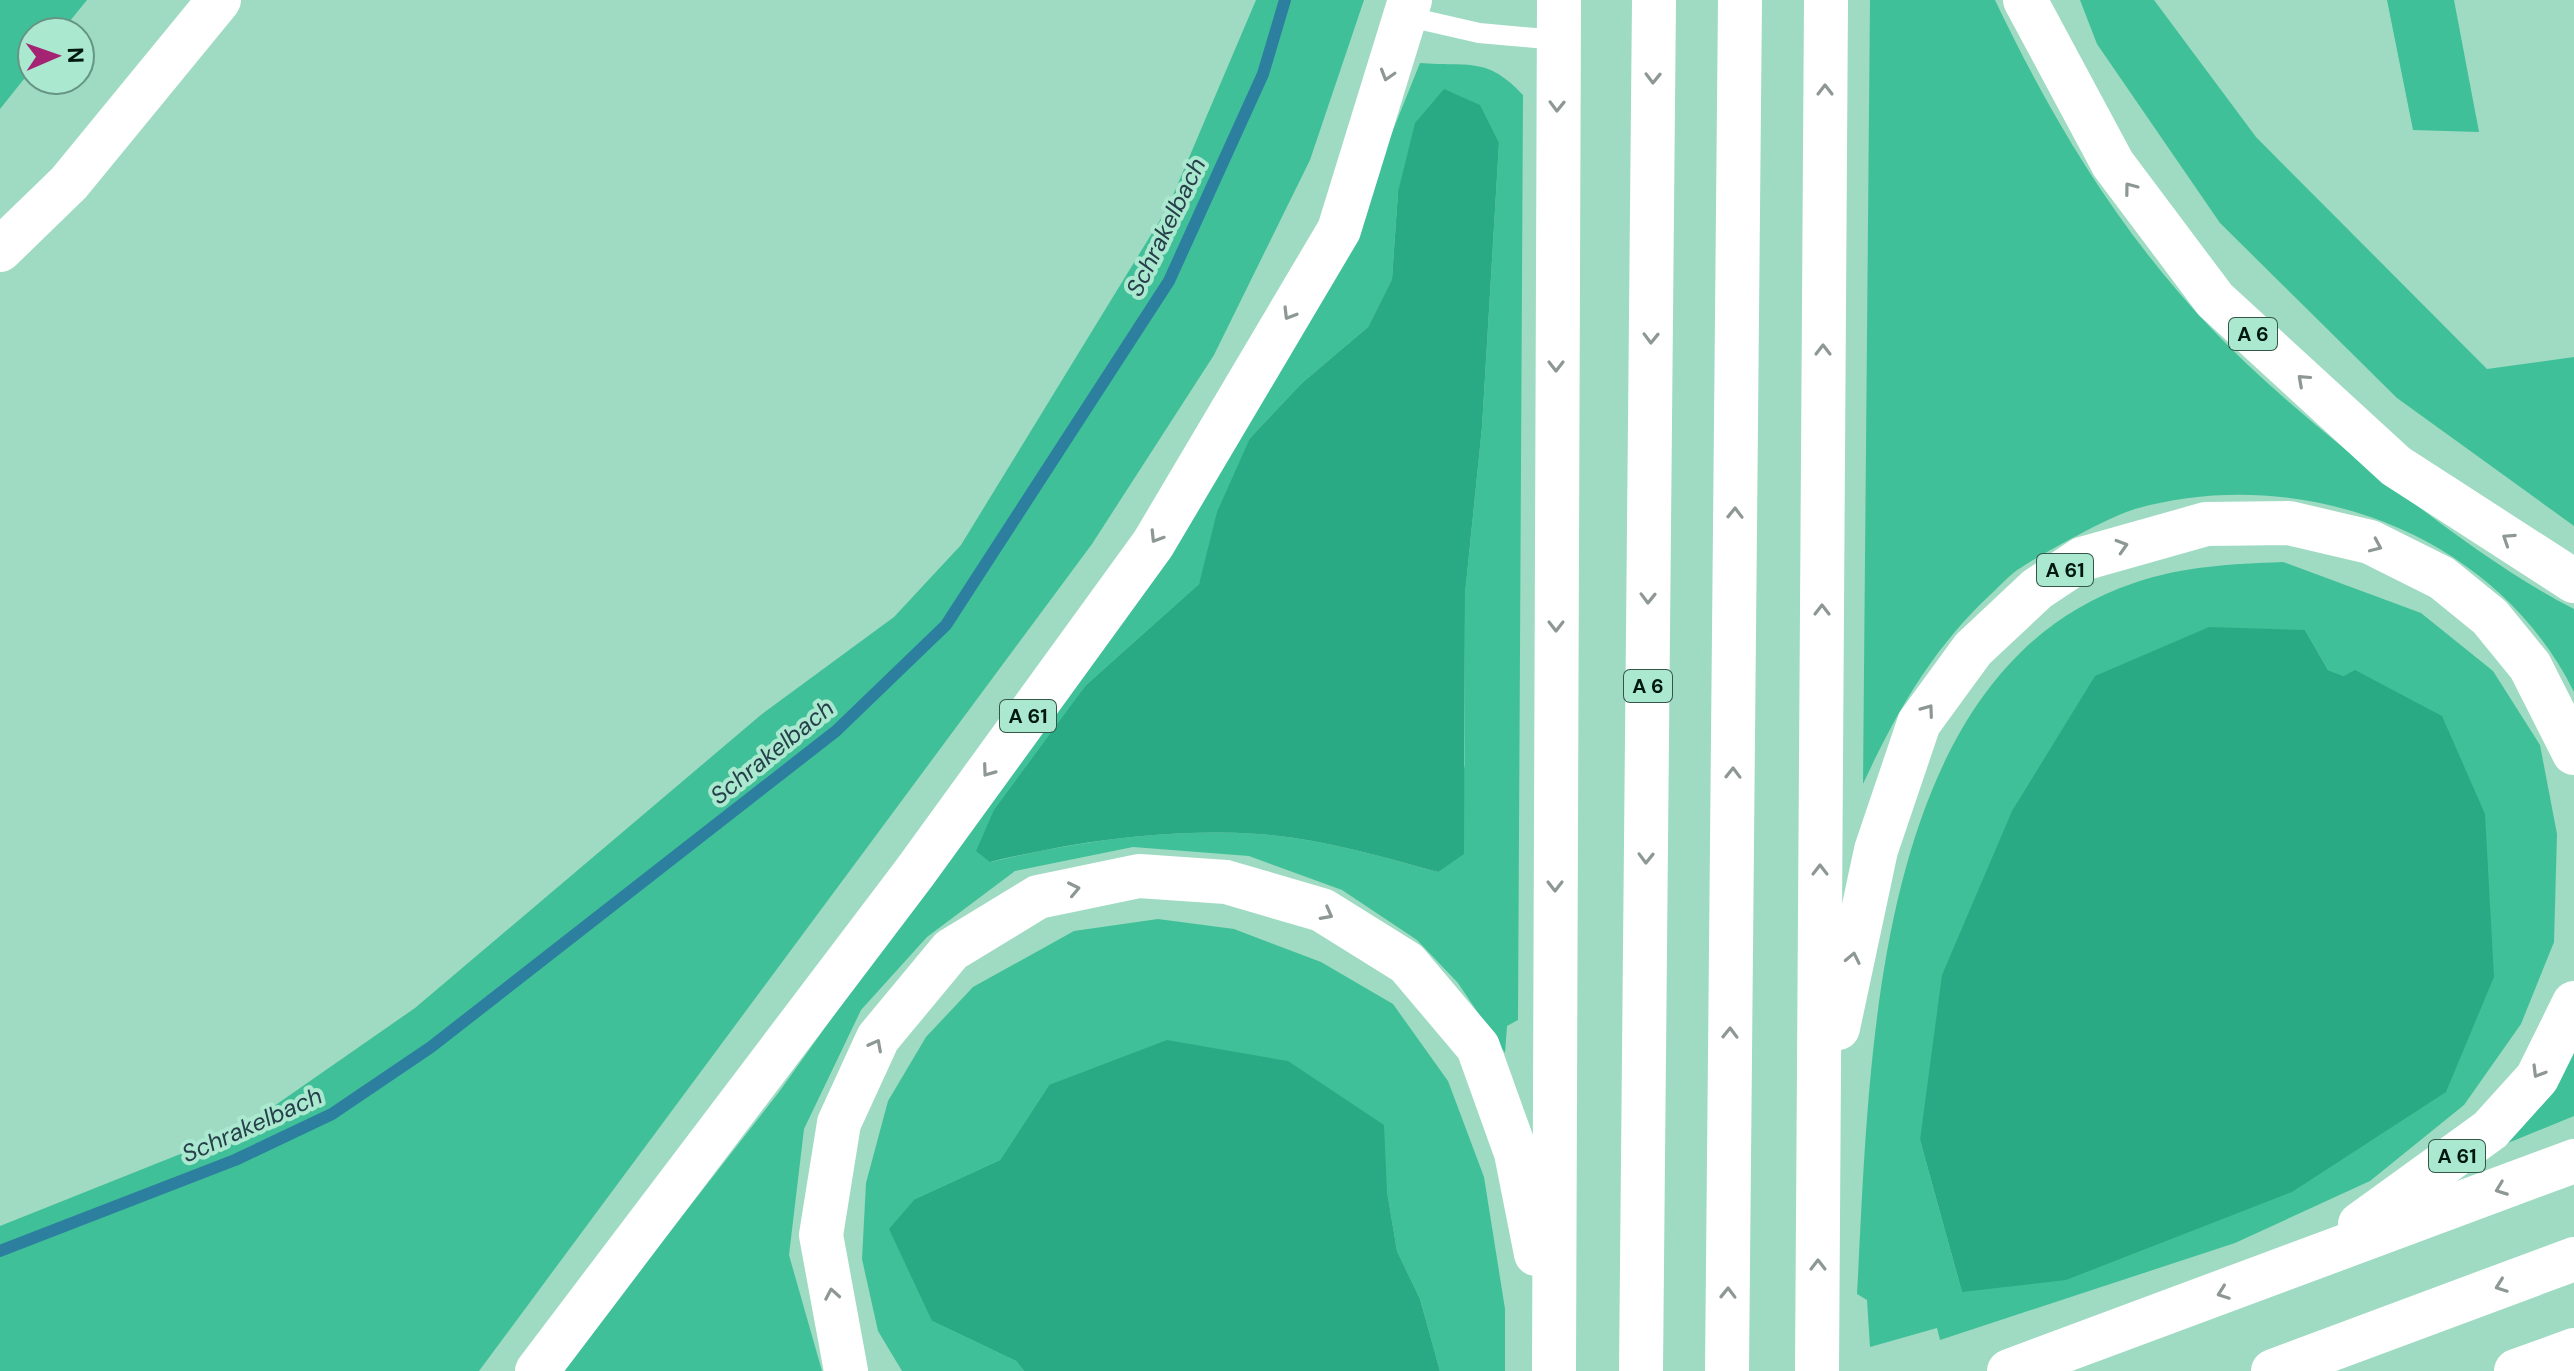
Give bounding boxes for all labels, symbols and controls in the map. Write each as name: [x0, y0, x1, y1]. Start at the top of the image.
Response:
north arrow: [16, 16, 96, 96]
text: N: [61, 47, 90, 64]
one-way arrow: [1380, 67, 1396, 81]
one-way arrow: [1645, 72, 1662, 85]
one-way arrow: [1816, 83, 1834, 96]
one-way arrow: [1548, 100, 1566, 113]
water label: Schrakelbach: [1119, 152, 1212, 301]
one-way arrow: [2126, 182, 2140, 196]
one-way arrow: [1283, 305, 1299, 320]
road number: A 6: [2229, 318, 2277, 350]
one-way arrow: [1642, 332, 1660, 345]
one-way arrow: [1814, 343, 1832, 356]
one-way arrow: [1547, 360, 1565, 373]
one-way arrow: [2298, 376, 2313, 390]
one-way arrow: [1726, 506, 1744, 519]
one-way arrow: [1151, 528, 1166, 543]
one-way arrow: [2502, 534, 2517, 549]
one-way arrow: [2368, 536, 2383, 552]
one-way arrow: [2115, 539, 2129, 555]
road number: A 61: [2037, 554, 2093, 586]
one-way arrow: [1640, 592, 1657, 605]
one-way arrow: [1813, 603, 1831, 616]
one-way arrow: [1547, 620, 1565, 633]
road number: A 6: [1624, 670, 1672, 702]
water label: Schrakelbach: [704, 692, 840, 811]
road number: A 61: [1000, 700, 1056, 732]
one-way arrow: [1919, 704, 1933, 719]
one-way arrow: [983, 762, 998, 776]
one-way arrow: [1724, 766, 1742, 779]
one-way arrow: [1637, 852, 1655, 865]
one-way arrow: [1811, 863, 1829, 876]
one-way arrow: [1546, 880, 1564, 893]
one-way arrow: [1066, 881, 1080, 898]
one-way arrow: [1319, 905, 1333, 920]
one-way arrow: [1844, 951, 1861, 965]
one-way arrow: [1721, 1026, 1739, 1039]
one-way arrow: [866, 1039, 881, 1053]
one-way arrow: [2532, 1063, 2548, 1078]
water label: Schrakelbach: [177, 1080, 327, 1169]
road number: A 61: [2429, 1140, 2485, 1172]
one-way arrow: [2495, 1179, 2509, 1196]
one-way arrow: [1809, 1258, 1827, 1271]
one-way arrow: [2495, 1276, 2509, 1293]
one-way arrow: [2217, 1283, 2231, 1300]
one-way arrow: [1719, 1286, 1737, 1299]
one-way arrow: [825, 1287, 842, 1301]

